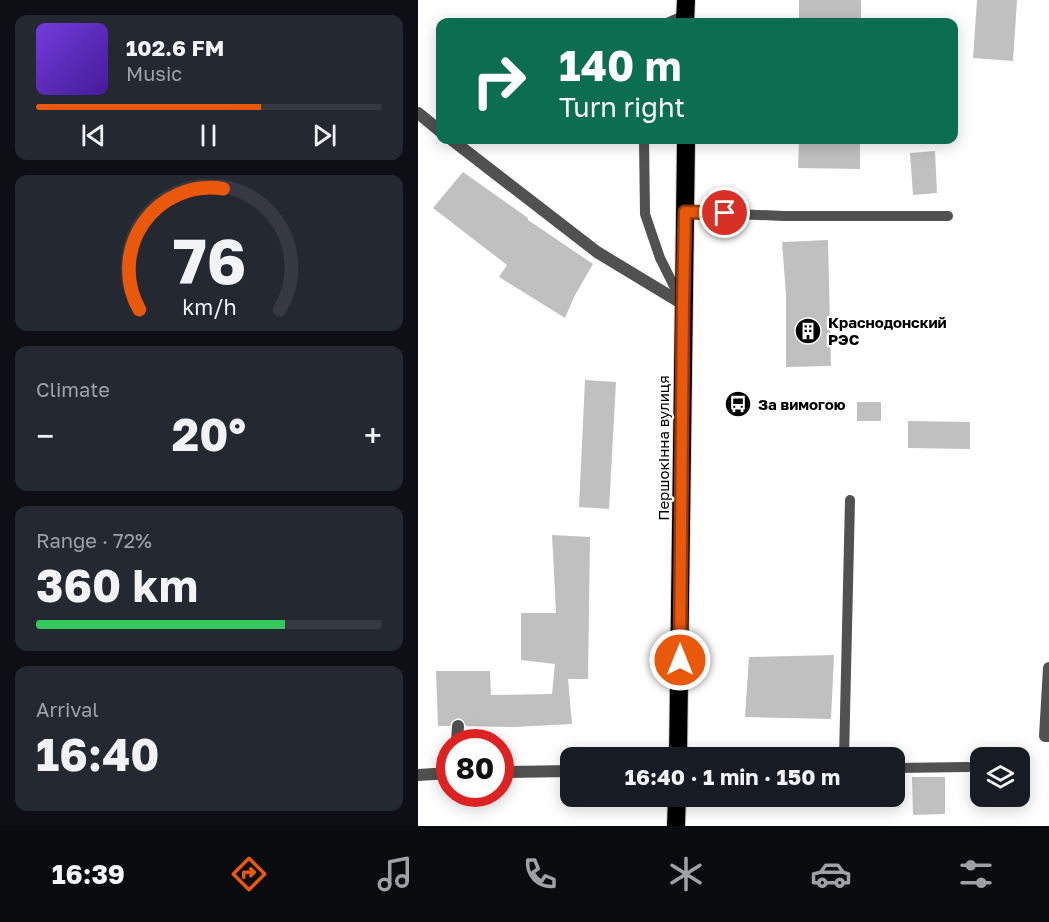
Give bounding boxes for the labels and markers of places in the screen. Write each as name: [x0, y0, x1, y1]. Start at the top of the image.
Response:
pin: [699, 187, 750, 238]
place label: Краснодонский РЭС: [828, 313, 947, 348]
building icon: Краснодонский РЭС: [793, 316, 823, 346]
bus stop icon: За вимогою: [723, 389, 753, 419]
place label: За вимогою: [758, 395, 846, 413]

